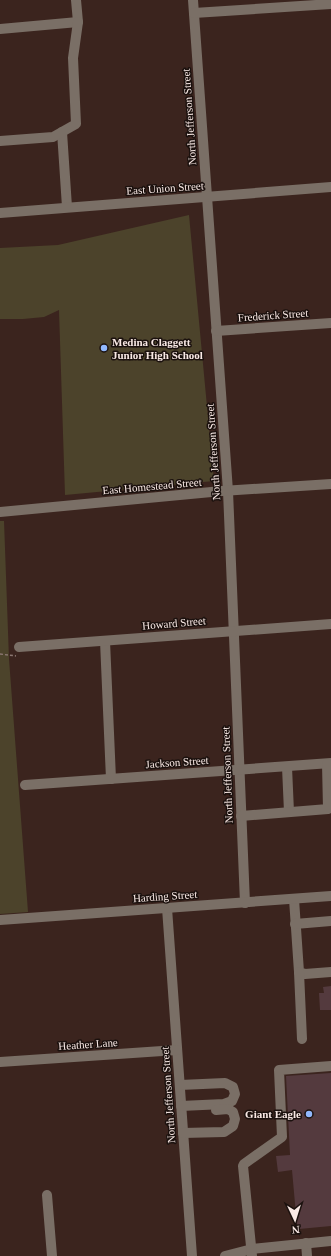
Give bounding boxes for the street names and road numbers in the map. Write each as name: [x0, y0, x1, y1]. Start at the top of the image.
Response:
street label: North Jefferson Street: [180, 68, 198, 166]
street label: East Union Street: [126, 179, 204, 197]
street label: Frederick Street: [237, 307, 309, 323]
street label: North Jefferson Street: [204, 403, 222, 501]
street label: East Homestead Street: [102, 476, 202, 496]
street label: Howard Street: [142, 614, 206, 632]
street label: North Jefferson Street: [219, 726, 235, 824]
street label: Jackson Street: [145, 754, 209, 770]
street label: Harding Street: [132, 888, 198, 904]
street label: Heather Lane: [58, 1036, 118, 1052]
street label: North Jefferson Street: [159, 1046, 177, 1144]

